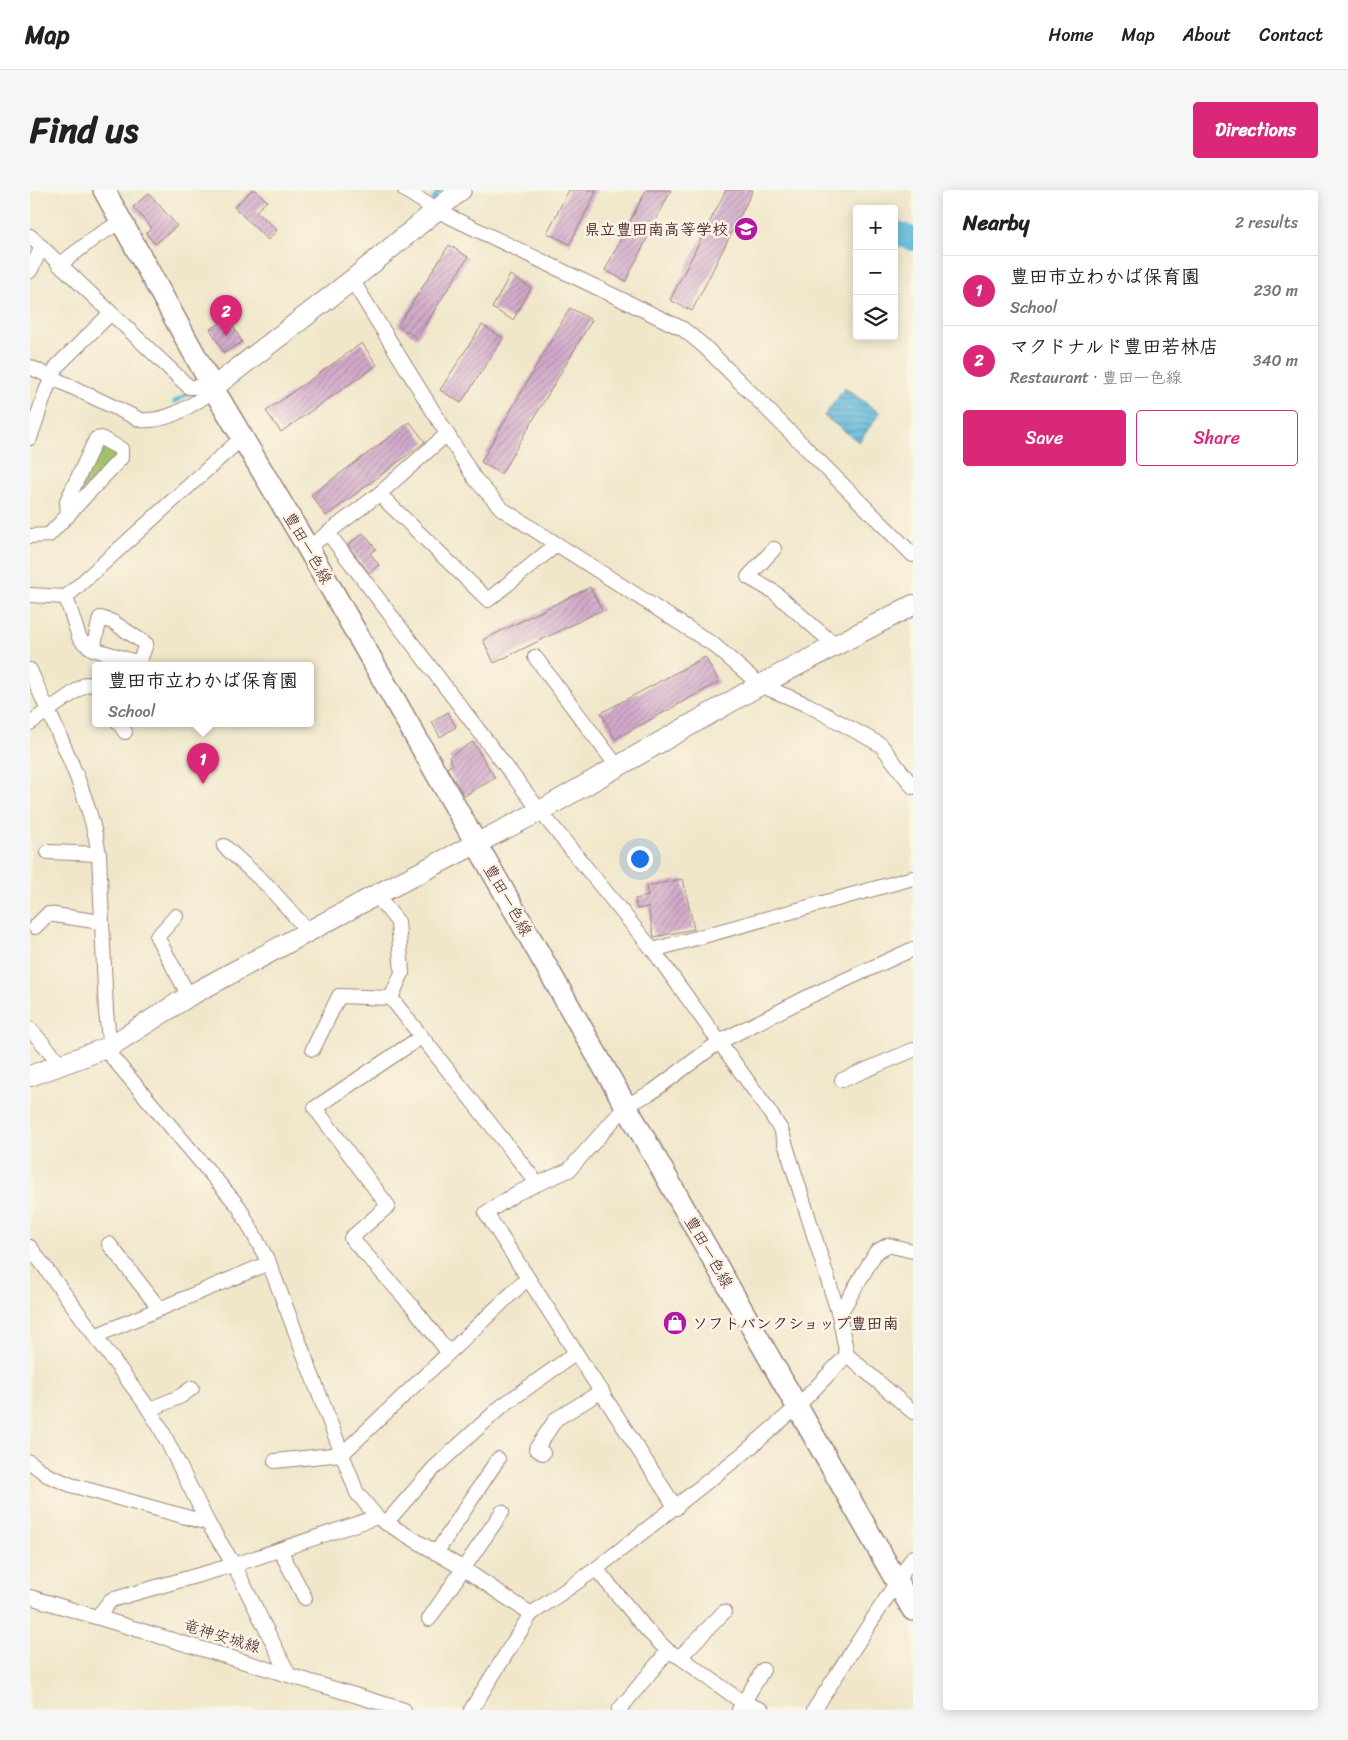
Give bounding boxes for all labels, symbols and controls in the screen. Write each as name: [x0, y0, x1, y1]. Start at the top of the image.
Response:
text: Map: [25, 14, 69, 56]
text: Home: [1049, 19, 1094, 51]
text: Map: [1122, 19, 1155, 51]
text: About: [1183, 19, 1231, 51]
text: Contact: [1259, 19, 1323, 51]
text: Find us: [30, 99, 138, 161]
button: Directions: [1193, 102, 1318, 158]
text: Nearby: [963, 204, 1029, 242]
map controls: [853, 205, 898, 340]
button: +: [853, 205, 898, 250]
text: 2 results: [1235, 208, 1298, 237]
place label: 県立豊田南高等学校: [584, 215, 728, 244]
school or university icon: 県立豊田南高等学校: [733, 216, 759, 242]
button: −: [853, 250, 898, 295]
text: 豊田市立わかば保育園: [1010, 260, 1200, 293]
text: 1: [976, 276, 982, 305]
text: 230 m: [1253, 276, 1298, 305]
text: School: [1010, 293, 1057, 322]
pin: 2: [210, 295, 242, 336]
button: layers: [853, 295, 898, 340]
text: マクドナルド豊田若林店: [1010, 330, 1218, 363]
text: 2: [974, 346, 984, 375]
text: 340 m: [1253, 346, 1298, 375]
text: Restaurant · 豊田一色線: [1010, 363, 1182, 392]
button: Save: [963, 410, 1126, 466]
button: Share: [1136, 410, 1298, 466]
street label: 豊田一色線: [275, 506, 341, 590]
popup: [92, 662, 314, 727]
text: 豊田市立わかば保育園: [108, 664, 298, 697]
text: School: [108, 697, 155, 726]
pin: 1: [187, 743, 219, 784]
your location: [627, 846, 653, 872]
street label: 豊田一色線: [475, 858, 541, 942]
street label: 豊田一色線: [676, 1210, 742, 1294]
place label: ソフトバンクショップ豊田南: [692, 1309, 899, 1338]
shop icon: ソフトバンクショップ豊田南: [662, 1310, 688, 1336]
street label: 竜神安城線: [180, 1610, 264, 1662]

